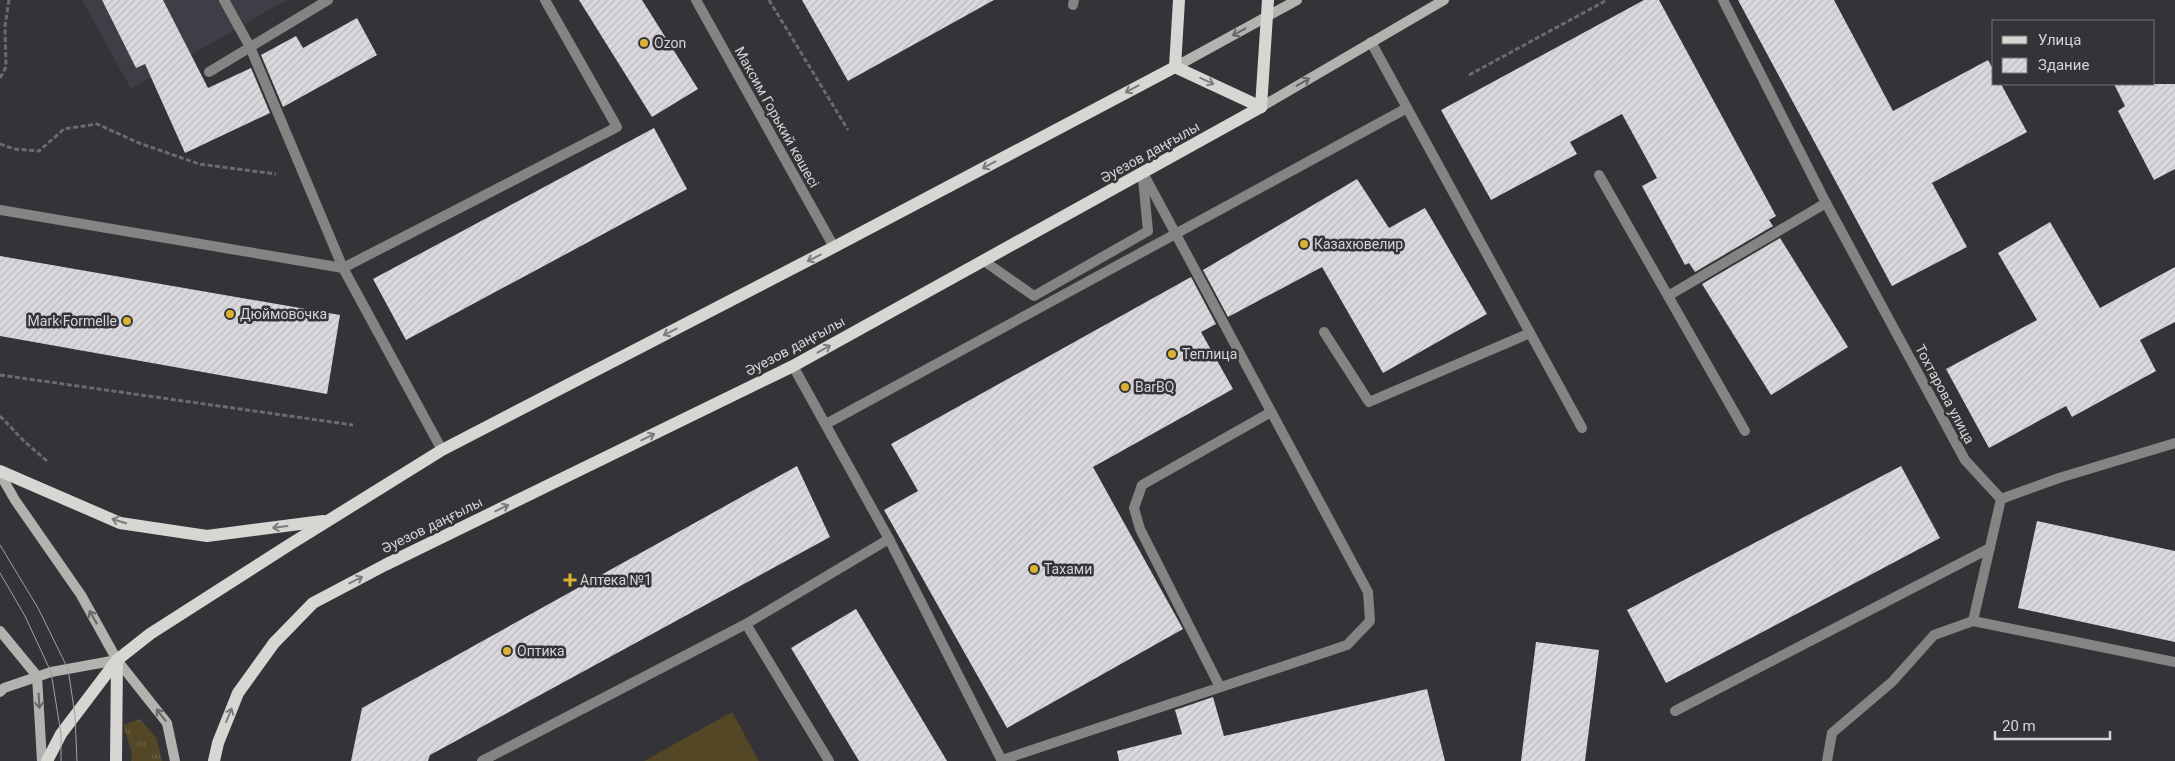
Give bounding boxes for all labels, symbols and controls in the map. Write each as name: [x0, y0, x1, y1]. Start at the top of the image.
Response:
legend: [1992, 20, 2155, 85]
one-way arrow: [1232, 28, 1247, 37]
text: Улица: [2038, 31, 2081, 49]
place label: Ozon: [654, 35, 686, 51]
marker: Ozon: [638, 37, 650, 49]
street label: Максим Горький көшесі: [732, 44, 822, 190]
text: Здание: [2038, 56, 2089, 74]
one-way arrow: [1199, 77, 1214, 87]
one-way arrow: [1296, 77, 1310, 87]
one-way arrow: [1126, 85, 1140, 95]
street label: Әуезов даңғылы: [1098, 118, 1202, 186]
one-way arrow: [982, 161, 996, 171]
place label: Казахювелир: [1314, 236, 1403, 252]
marker: Казахювелир: [1298, 238, 1310, 250]
one-way arrow: [807, 254, 822, 263]
place label: Дюймовочка: [240, 306, 327, 322]
marker: Дюймовочка: [224, 308, 236, 320]
place label: Mark Formelle: [28, 313, 117, 329]
street label: Әуезов даңғылы: [742, 313, 848, 379]
marker: Mark Formelle: [121, 315, 133, 327]
one-way arrow: [663, 328, 678, 337]
street label: Тохтарова улица: [1912, 342, 1978, 446]
one-way arrow: [817, 344, 832, 354]
place label: Теплица: [1182, 346, 1237, 362]
marker: Теплица: [1166, 348, 1178, 360]
place label: BarBQ: [1135, 379, 1174, 395]
marker: BarBQ: [1119, 381, 1131, 393]
one-way arrow: [640, 432, 655, 442]
street label: Әуезов даңғылы: [379, 494, 485, 556]
one-way arrow: [494, 503, 509, 513]
one-way arrow: [112, 516, 128, 526]
one-way arrow: [272, 522, 288, 532]
place label: Тахами: [1044, 561, 1092, 577]
marker: Тахами: [1028, 563, 1040, 575]
place label: Аптека №1: [580, 572, 652, 588]
marker: Аптека №1: [564, 574, 576, 586]
one-way arrow: [348, 575, 363, 584]
one-way arrow: [88, 611, 98, 625]
place label: Оптика: [517, 643, 565, 659]
marker: Оптика: [501, 645, 513, 657]
one-way arrow: [34, 693, 43, 709]
one-way arrow: [225, 708, 235, 723]
scale bar: [1995, 708, 2110, 740]
one-way arrow: [155, 709, 166, 722]
text: 20 m: [2002, 717, 2036, 735]

